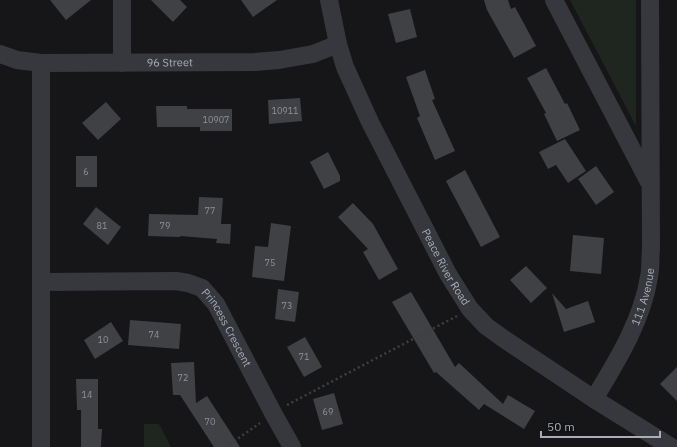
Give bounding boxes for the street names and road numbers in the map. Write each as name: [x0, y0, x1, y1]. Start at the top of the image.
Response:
street label: 96 Street: [147, 55, 193, 70]
street label: Peace River Road: [419, 226, 473, 308]
street label: 111 Avenue: [628, 267, 657, 328]
street label: Princess Crescent: [199, 286, 255, 369]

